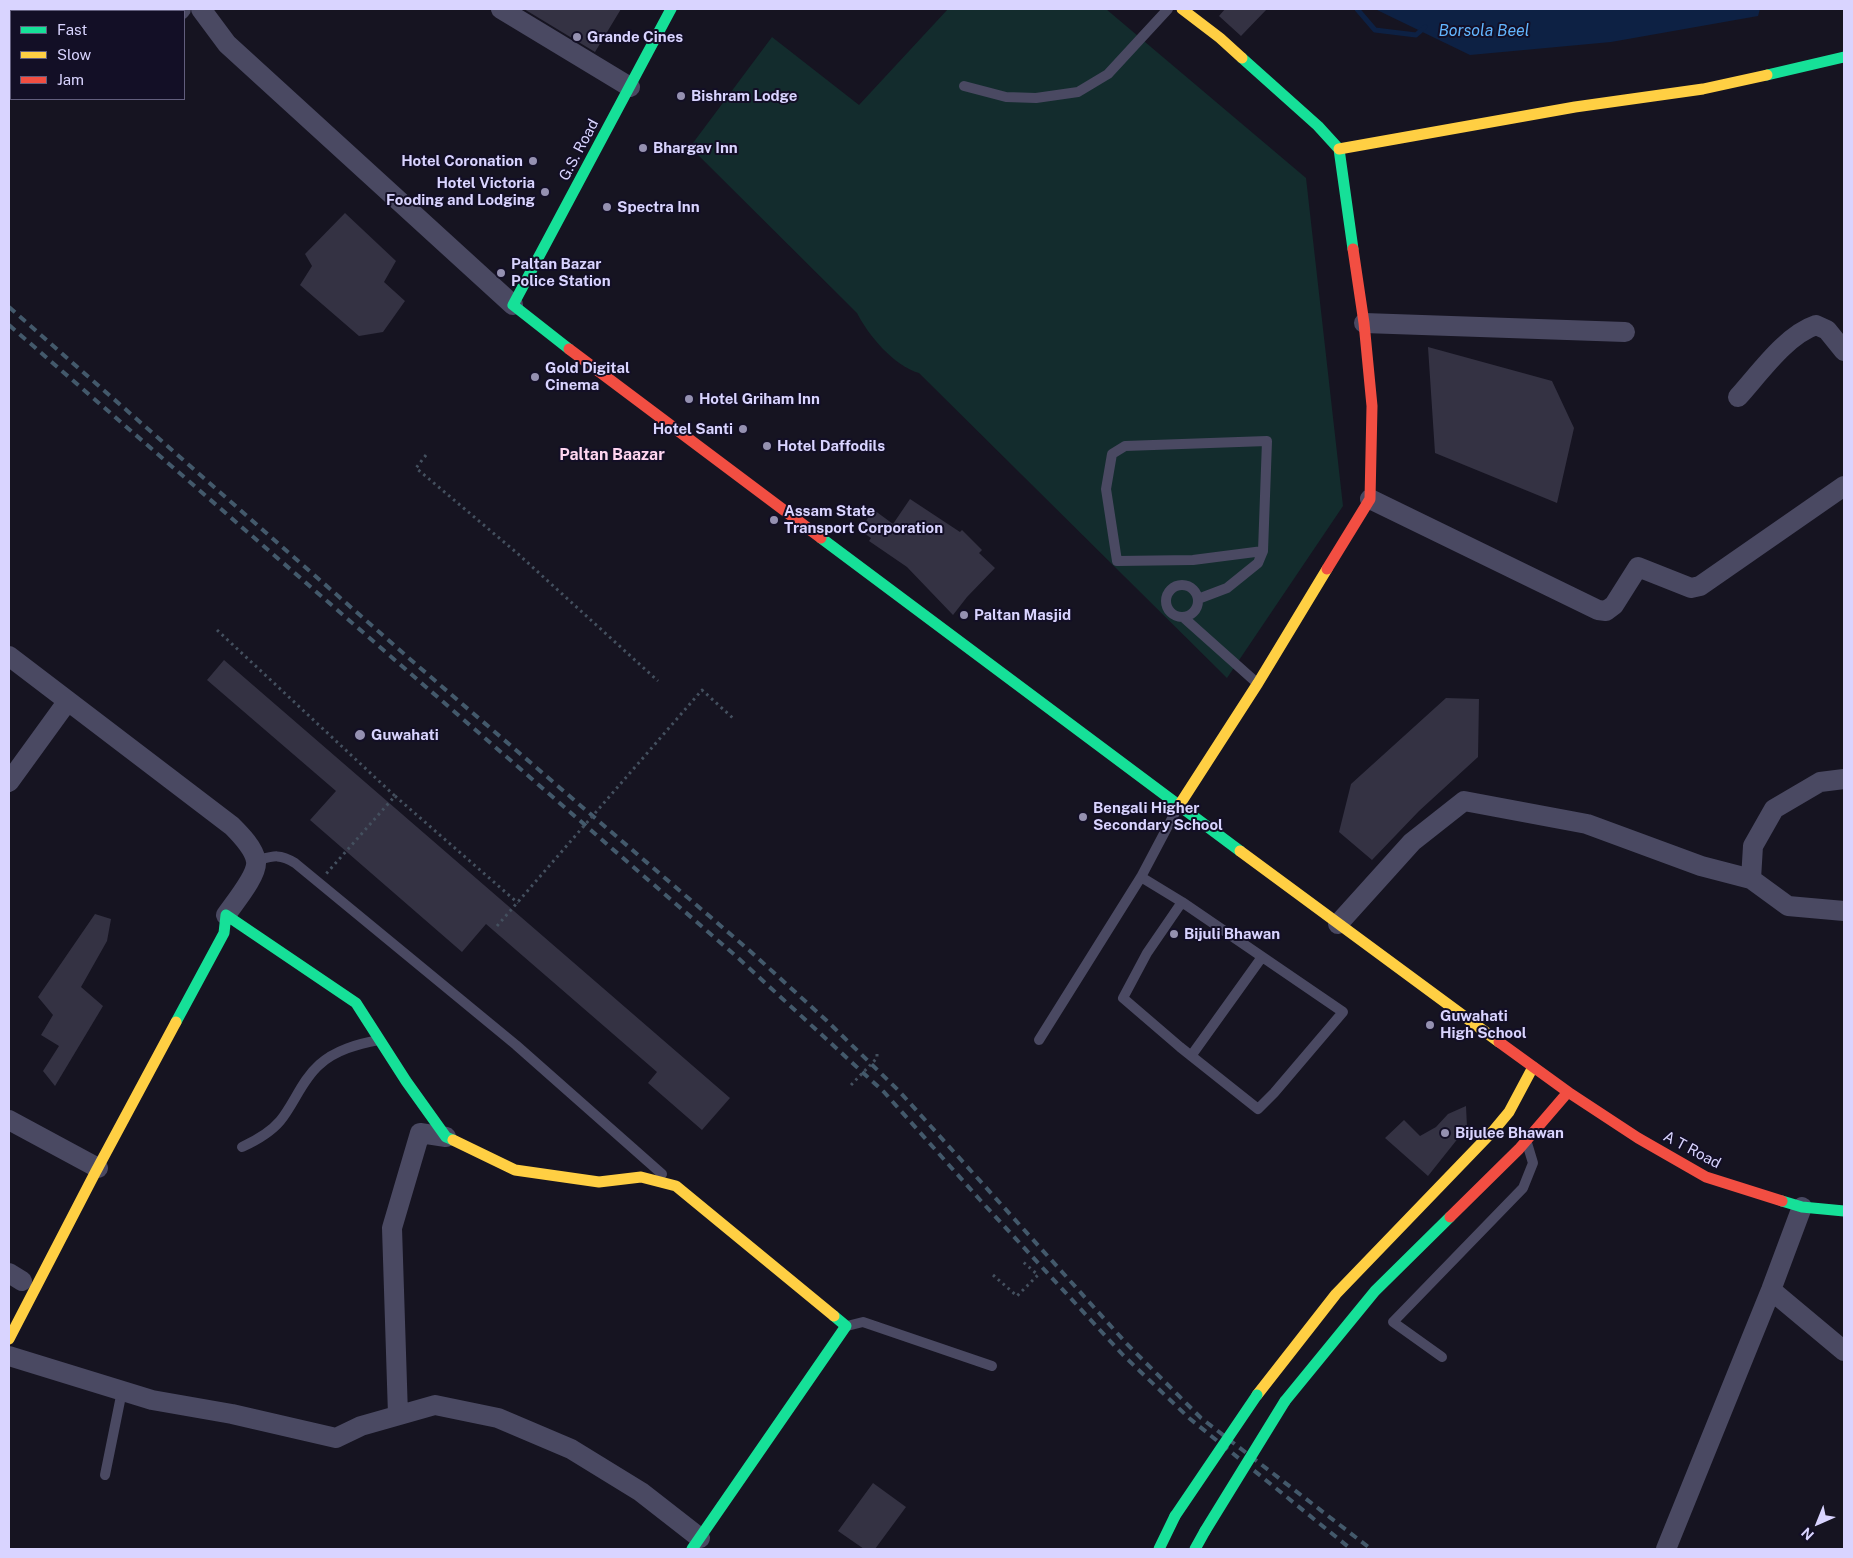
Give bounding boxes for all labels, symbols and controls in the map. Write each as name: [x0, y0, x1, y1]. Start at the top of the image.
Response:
legend: [10, 10, 185, 100]
text: Fast: [57, 21, 87, 38]
water label: Borsola Beel: [1438, 21, 1530, 41]
place label: Grande Cines: [587, 28, 683, 46]
marker: Grande Cines: [571, 31, 583, 43]
text: Slow: [57, 46, 91, 63]
text: Jam: [57, 71, 84, 88]
place label: Bishram Lodge: [691, 87, 797, 105]
marker: Bishram Lodge: [675, 90, 687, 102]
street label: G.S. Road: [555, 116, 603, 184]
place label: Bhargav Inn: [653, 139, 738, 157]
marker: Bhargav Inn: [637, 142, 649, 154]
place label: Hotel Coronation: [401, 152, 523, 170]
marker: Hotel Coronation: [527, 155, 539, 167]
place label: Hotel Victoria Fooding and Lodging: [386, 174, 535, 209]
marker: Hotel Victoria Fooding and Lodging: [539, 186, 551, 198]
place label: Spectra Inn: [617, 198, 700, 216]
marker: Spectra Inn: [601, 201, 613, 213]
place label: Paltan Bazar Police Station: [511, 255, 611, 290]
marker: Paltan Bazar Police Station: [495, 267, 507, 279]
place label: Gold Digital Cinema: [545, 359, 630, 394]
marker: Gold Digital Cinema: [529, 371, 541, 383]
place label: Hotel Griham Inn: [699, 390, 820, 408]
marker: Hotel Griham Inn: [683, 393, 695, 405]
place label: Hotel Santi: [653, 420, 733, 438]
marker: Hotel Santi: [737, 423, 749, 435]
place label: Hotel Daffodils: [777, 437, 885, 455]
marker: Hotel Daffodils: [761, 440, 773, 452]
district label: Paltan Baazar: [559, 445, 665, 465]
place label: Assam State Transport Corporation: [784, 502, 943, 537]
marker: Assam State Transport Corporation: [768, 514, 780, 526]
place label: Paltan Masjid: [974, 606, 1071, 624]
marker: Paltan Masjid: [958, 609, 970, 621]
place label: Guwahati: [371, 726, 439, 744]
marker: Guwahati: [353, 728, 367, 742]
place label: Bengali Higher Secondary School: [1093, 799, 1223, 834]
marker: Bengali Higher Secondary School: [1077, 811, 1089, 823]
place label: Bijuli Bhawan: [1184, 925, 1280, 943]
marker: Bijuli Bhawan: [1168, 928, 1180, 940]
place label: Guwahati High School: [1440, 1007, 1527, 1042]
marker: Guwahati High School: [1424, 1019, 1436, 1031]
place label: Bijulee Bhawan: [1455, 1124, 1564, 1142]
marker: Bijulee Bhawan: [1439, 1127, 1451, 1139]
street label: A T Road: [1660, 1127, 1724, 1173]
north arrow: [1793, 1498, 1843, 1548]
text: N: [1798, 1524, 1817, 1543]

